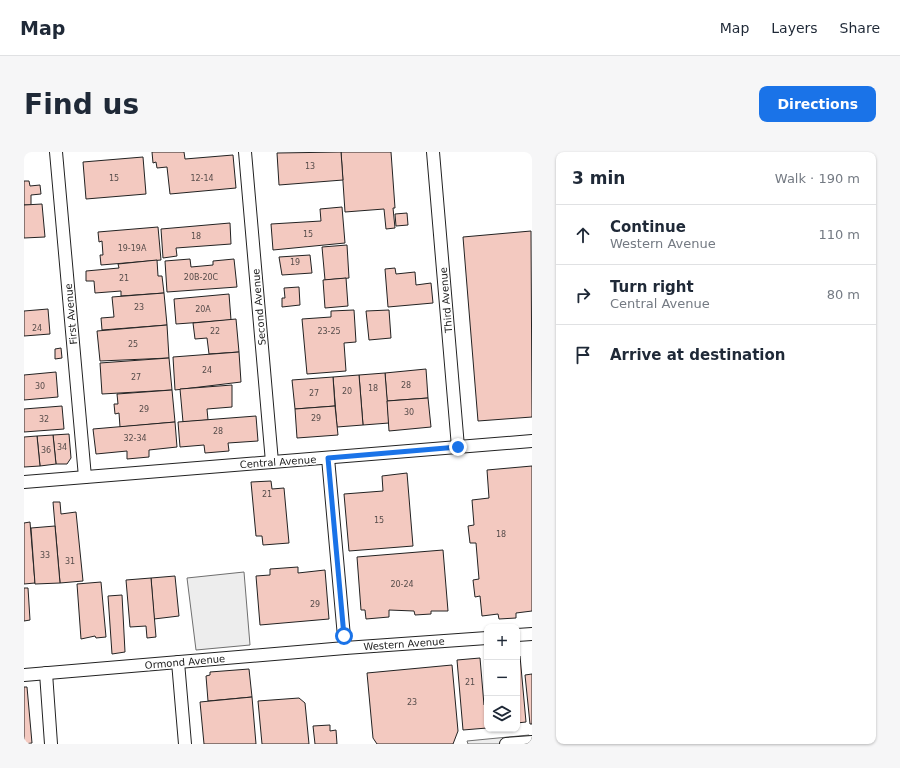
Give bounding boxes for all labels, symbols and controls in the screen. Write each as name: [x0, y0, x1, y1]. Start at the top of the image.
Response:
text: Map: [20, 17, 65, 39]
text: Map: [720, 20, 749, 36]
text: Layers: [771, 20, 818, 36]
text: Share: [840, 20, 880, 36]
button: Directions: [759, 86, 876, 122]
text: Find us: [24, 88, 139, 121]
house number: 13: [305, 162, 315, 171]
text: 3 min: [572, 168, 625, 188]
text: Walk · 190 m: [775, 171, 860, 186]
house number: 15: [109, 174, 119, 183]
house number: 12-14: [190, 174, 214, 183]
text: Continue: [610, 218, 686, 236]
icon: ahead: [572, 224, 594, 246]
text: 110 m: [818, 227, 860, 242]
house number: 15: [303, 230, 313, 239]
house number: 18: [191, 232, 201, 241]
text: Western Avenue: [610, 236, 716, 251]
house number: 19-19A: [118, 244, 147, 253]
house number: 19: [290, 258, 300, 267]
street label: Third Avenue: [438, 267, 454, 334]
street label: Second Avenue: [250, 268, 268, 346]
house number: 20B-20C: [184, 273, 219, 282]
house number: 21: [119, 274, 129, 283]
text: Turn right: [610, 278, 694, 296]
street label: First Avenue: [63, 283, 79, 345]
icon: right: [572, 284, 594, 306]
text: 80 m: [827, 287, 860, 302]
text: Central Avenue: [610, 296, 710, 311]
house number: 23: [134, 303, 144, 312]
house number: 20A: [195, 305, 211, 314]
house number: 24: [32, 324, 42, 333]
house number: 22: [210, 327, 220, 336]
house number: 23-25: [317, 327, 341, 336]
house number: 25: [128, 340, 138, 349]
icon: arrive: [572, 344, 594, 366]
text: Arrive at destination: [610, 346, 785, 364]
house number: 24: [202, 366, 212, 375]
house number: 27: [131, 373, 141, 382]
house number: 28: [401, 381, 411, 390]
house number: 30: [35, 382, 45, 391]
house number: 18: [368, 384, 378, 393]
house number: 20: [342, 387, 352, 396]
house number: 27: [309, 389, 319, 398]
house number: 29: [139, 405, 149, 414]
house number: 30: [404, 408, 414, 417]
house number: 29: [311, 414, 321, 423]
house number: 32: [39, 415, 49, 424]
house number: 28: [213, 427, 223, 436]
house number: 32-34: [123, 434, 147, 443]
route end: [449, 438, 467, 456]
house number: 34: [57, 443, 67, 452]
house number: 36: [41, 446, 51, 455]
street label: Central Avenue: [239, 454, 317, 470]
house number: 21: [262, 490, 272, 499]
house number: 15: [374, 516, 384, 525]
house number: 18: [496, 530, 506, 539]
house number: 33: [40, 551, 50, 560]
house number: 31: [65, 557, 75, 566]
house number: 20-24: [390, 580, 414, 589]
house number: 29: [310, 600, 320, 609]
map controls: [484, 624, 520, 732]
button: +: [484, 624, 520, 660]
route start: [335, 627, 353, 645]
street label: Western Avenue: [363, 636, 445, 652]
street label: Ormond Avenue: [144, 653, 226, 671]
button: −: [484, 660, 520, 696]
house number: 21: [465, 678, 475, 687]
button: layers: [484, 696, 520, 732]
house number: 23: [407, 698, 417, 707]

